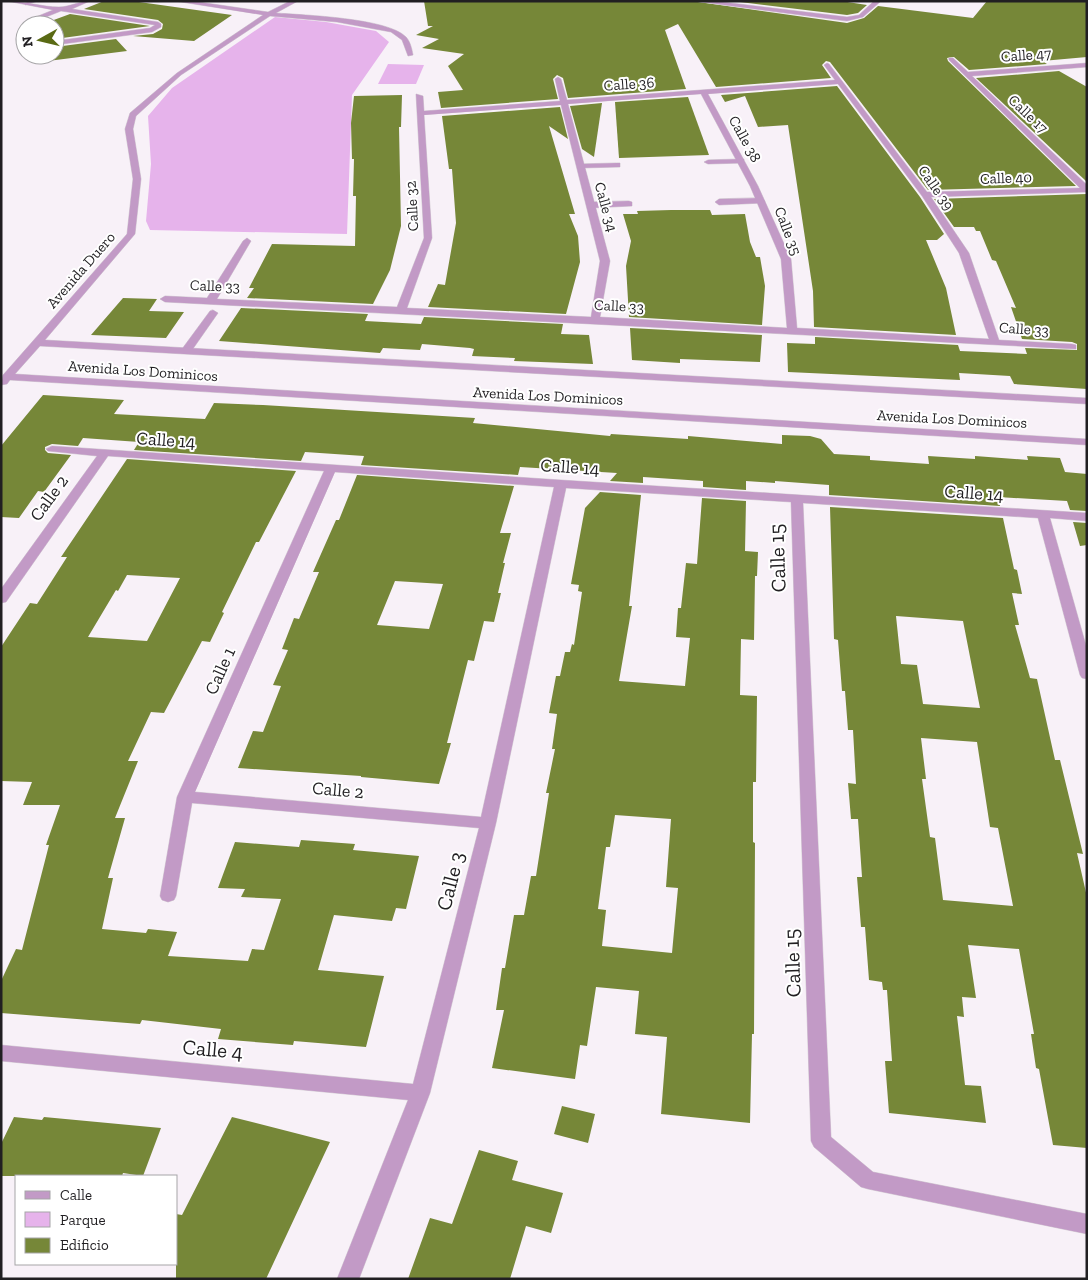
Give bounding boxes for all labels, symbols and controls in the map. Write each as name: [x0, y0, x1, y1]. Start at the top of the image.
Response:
north arrow: [15, 15, 65, 65]
text: N: [18, 35, 37, 48]
street label: Calle 47: [1000, 44, 1052, 66]
street label: Calle 36: [603, 73, 655, 95]
street label: Calle 17: [1004, 91, 1052, 137]
street label: Calle 38: [725, 112, 765, 166]
street label: Calle 39: [914, 162, 958, 214]
street label: Calle 40: [980, 168, 1032, 188]
street label: Calle 32: [402, 180, 422, 232]
street label: Calle 34: [591, 180, 621, 234]
street label: Calle 35: [771, 204, 806, 258]
street label: Avenida Duero: [43, 228, 119, 312]
street label: Calle 33: [190, 276, 240, 296]
street label: Calle 33: [594, 296, 644, 316]
street label: Calle 33: [998, 318, 1050, 340]
street label: Avenida Los Dominicos: [67, 357, 219, 385]
street label: Avenida Los Dominicos: [472, 383, 624, 409]
street label: Avenida Los Dominicos: [876, 406, 1028, 432]
street label: Calle 14: [136, 427, 197, 453]
street label: Calle 14: [540, 454, 601, 480]
street label: Calle 2: [25, 471, 73, 525]
street label: Calle 14: [944, 480, 1005, 506]
street label: Calle 15: [763, 523, 791, 593]
street label: Calle 1: [200, 644, 240, 698]
street label: Calle 2: [311, 777, 365, 803]
street label: Calle 3: [431, 849, 469, 913]
street label: Calle 15: [778, 928, 806, 998]
street label: Calle 4: [182, 1034, 244, 1064]
legend: [15, 1175, 178, 1265]
text: Calle: [60, 1186, 92, 1204]
text: Parque: [60, 1211, 106, 1229]
text: Edificio: [60, 1236, 109, 1254]

